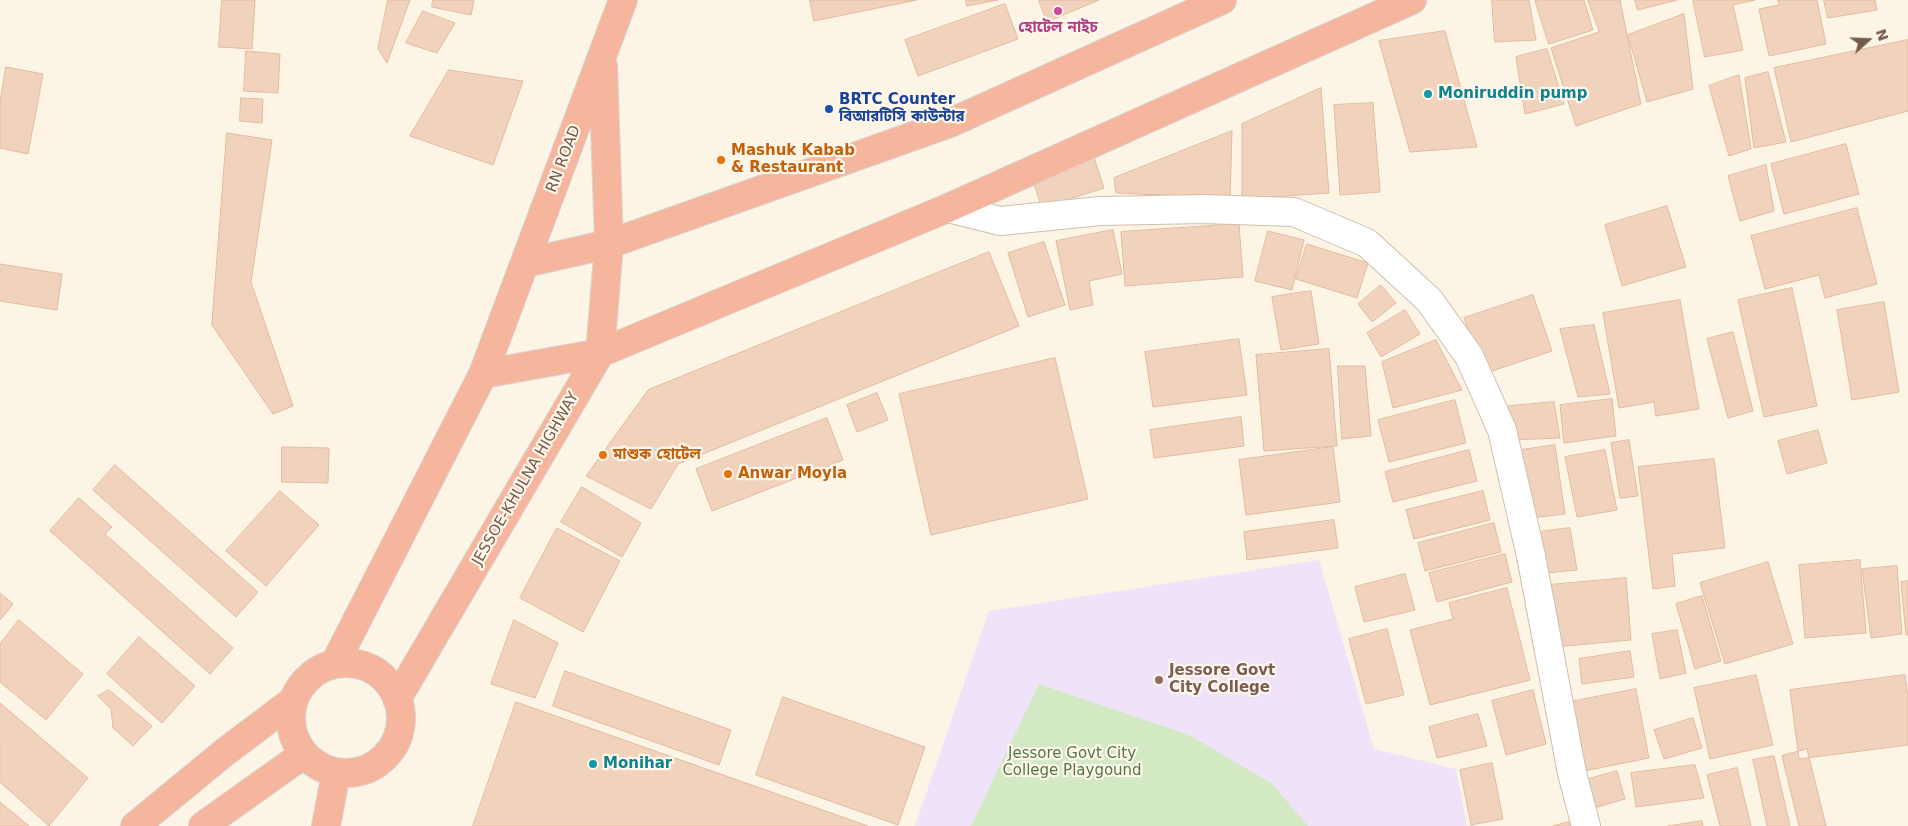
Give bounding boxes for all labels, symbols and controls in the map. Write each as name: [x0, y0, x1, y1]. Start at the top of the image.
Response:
marker: হোটেল নাইচ: [1052, 5, 1064, 17]
north arrow: [1843, 15, 1893, 65]
place label: হোটেল নাইচ: [1018, 19, 1098, 37]
text: N: [1873, 27, 1892, 43]
place label: Moniruddin pump: [1438, 85, 1587, 103]
marker: Moniruddin pump: [1422, 88, 1434, 100]
place label: BRTC Counter বিআরটিসি কাউন্টার: [839, 91, 965, 126]
marker: BRTC Counter বিআরটিসি কাউন্টার: [823, 103, 835, 115]
street label: RN ROAD: [543, 123, 585, 195]
place label: Mashuk Kabab & Restaurant: [731, 142, 855, 177]
marker: Mashuk Kabab & Restaurant: [715, 154, 727, 166]
street label: JESSOE-KHULNA HIGHWAY: [469, 389, 583, 569]
place label: মাশুক হোটেল: [613, 446, 701, 464]
marker: মাশুক হোটেল: [597, 449, 609, 461]
place label: Anwar Moyla: [738, 465, 847, 483]
marker: Anwar Moyla: [722, 468, 734, 480]
place label: Jessore Govt City College: [1169, 662, 1275, 697]
marker: Jessore Govt City College: [1153, 674, 1165, 686]
park label: Jessore Govt City College Playgound: [1002, 745, 1142, 780]
place label: Monihar: [603, 755, 672, 773]
marker: Monihar: [587, 758, 599, 770]

